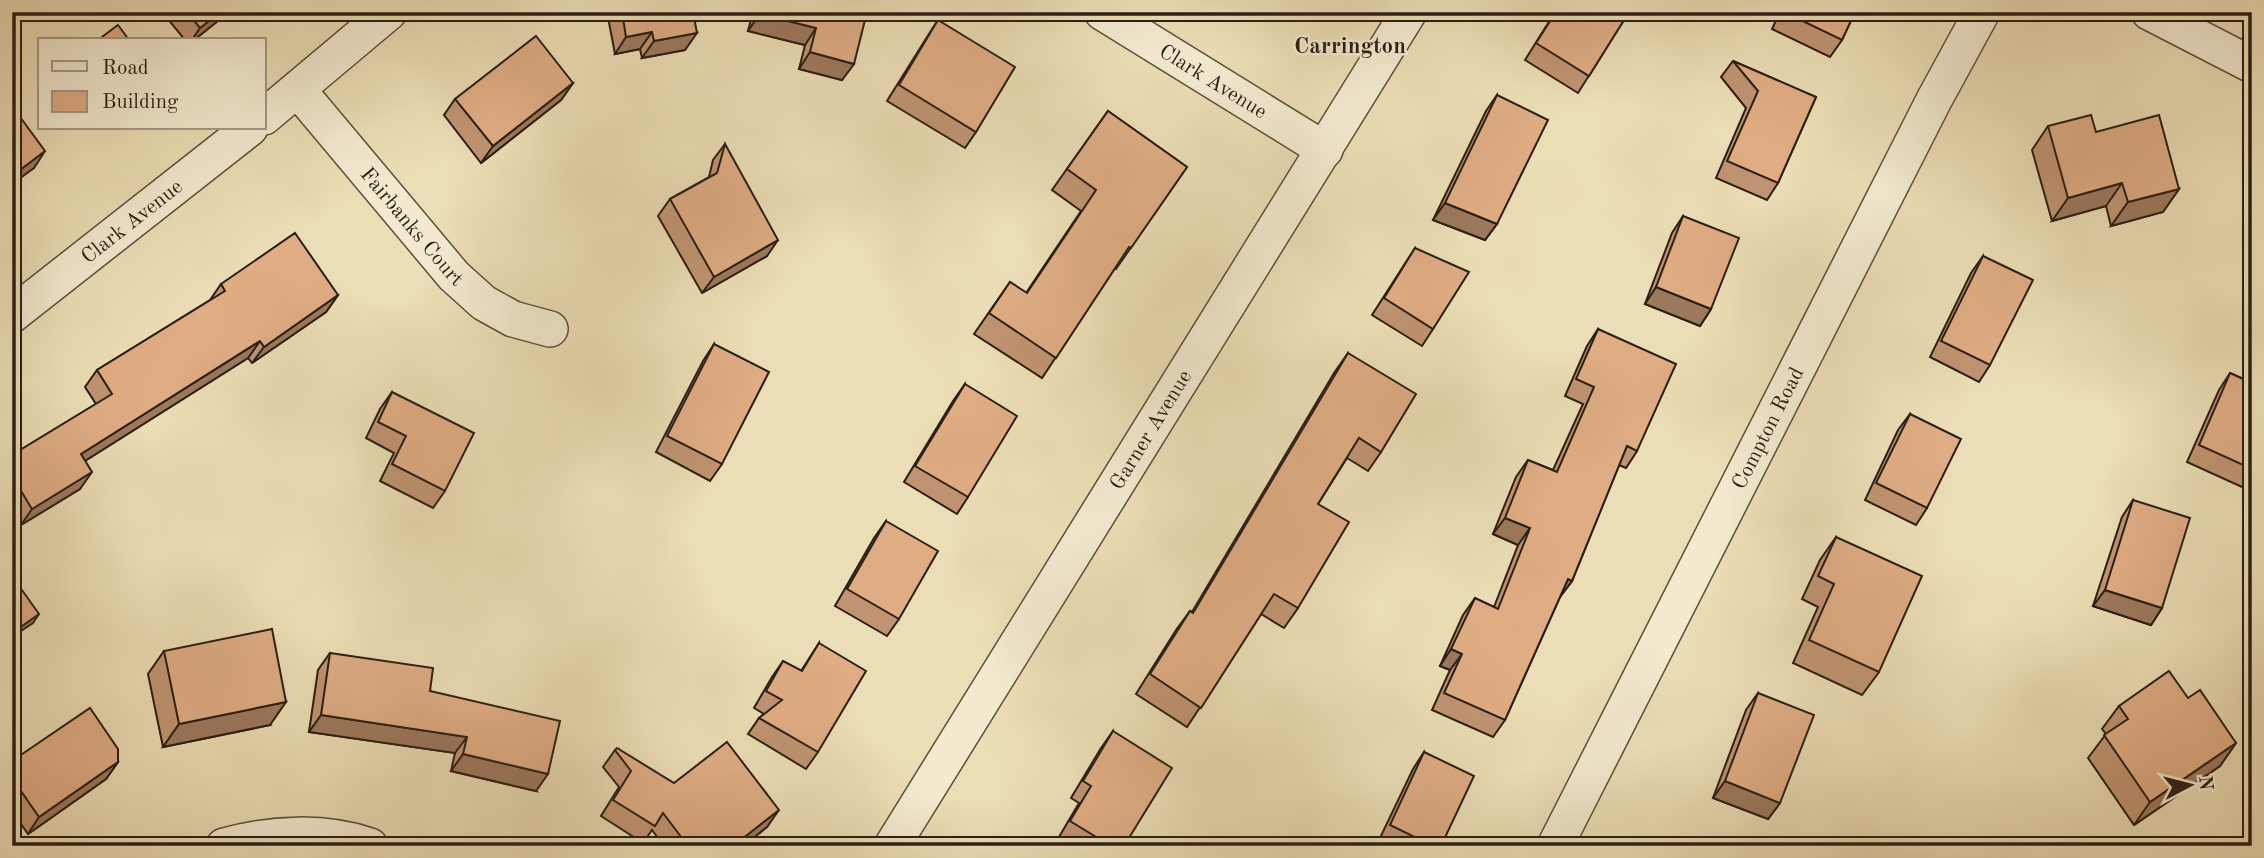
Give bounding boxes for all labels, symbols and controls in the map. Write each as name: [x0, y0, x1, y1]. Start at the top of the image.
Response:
district label: Carrington: [1294, 35, 1406, 58]
legend: [38, 38, 266, 130]
street label: Clark Avenue: [1155, 41, 1270, 123]
text: Road: [102, 58, 149, 79]
text: Building: [102, 92, 179, 113]
street label: Fairbanks Court: [356, 164, 467, 291]
street label: Clark Avenue: [78, 176, 187, 268]
street label: Compton Road: [1729, 364, 1808, 493]
street label: Garner Avenue: [1107, 367, 1196, 494]
north arrow: [2156, 750, 2226, 820]
text: N: [2194, 775, 2215, 792]

